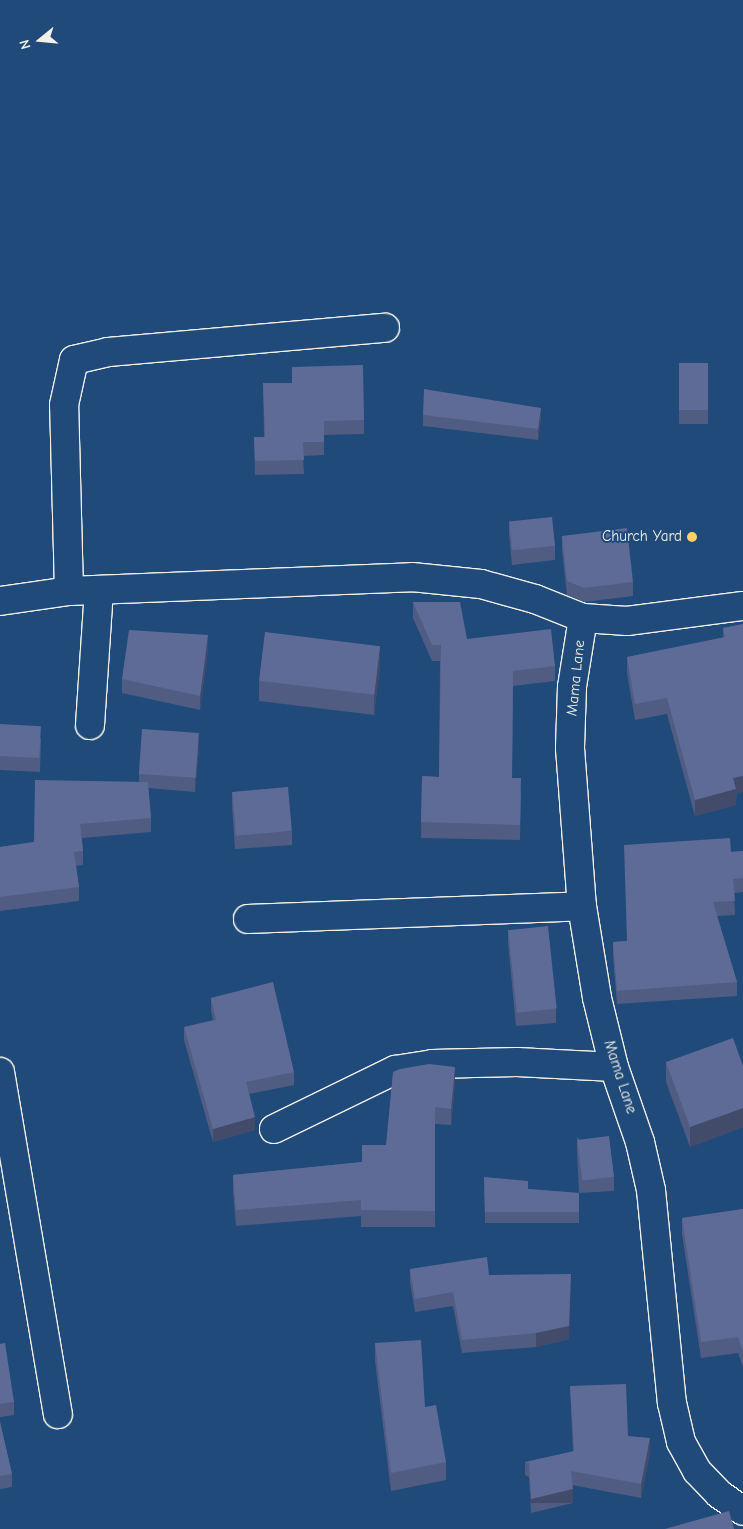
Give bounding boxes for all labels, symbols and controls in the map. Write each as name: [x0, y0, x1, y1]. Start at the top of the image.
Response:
north arrow: [15, 15, 65, 65]
text: N: [16, 38, 35, 51]
place label: Church Yard: [602, 528, 682, 546]
marker: Church Yard: [686, 531, 698, 543]
street label: Mama Lane: [563, 639, 589, 717]
street label: Mama Lane: [600, 1038, 640, 1116]

